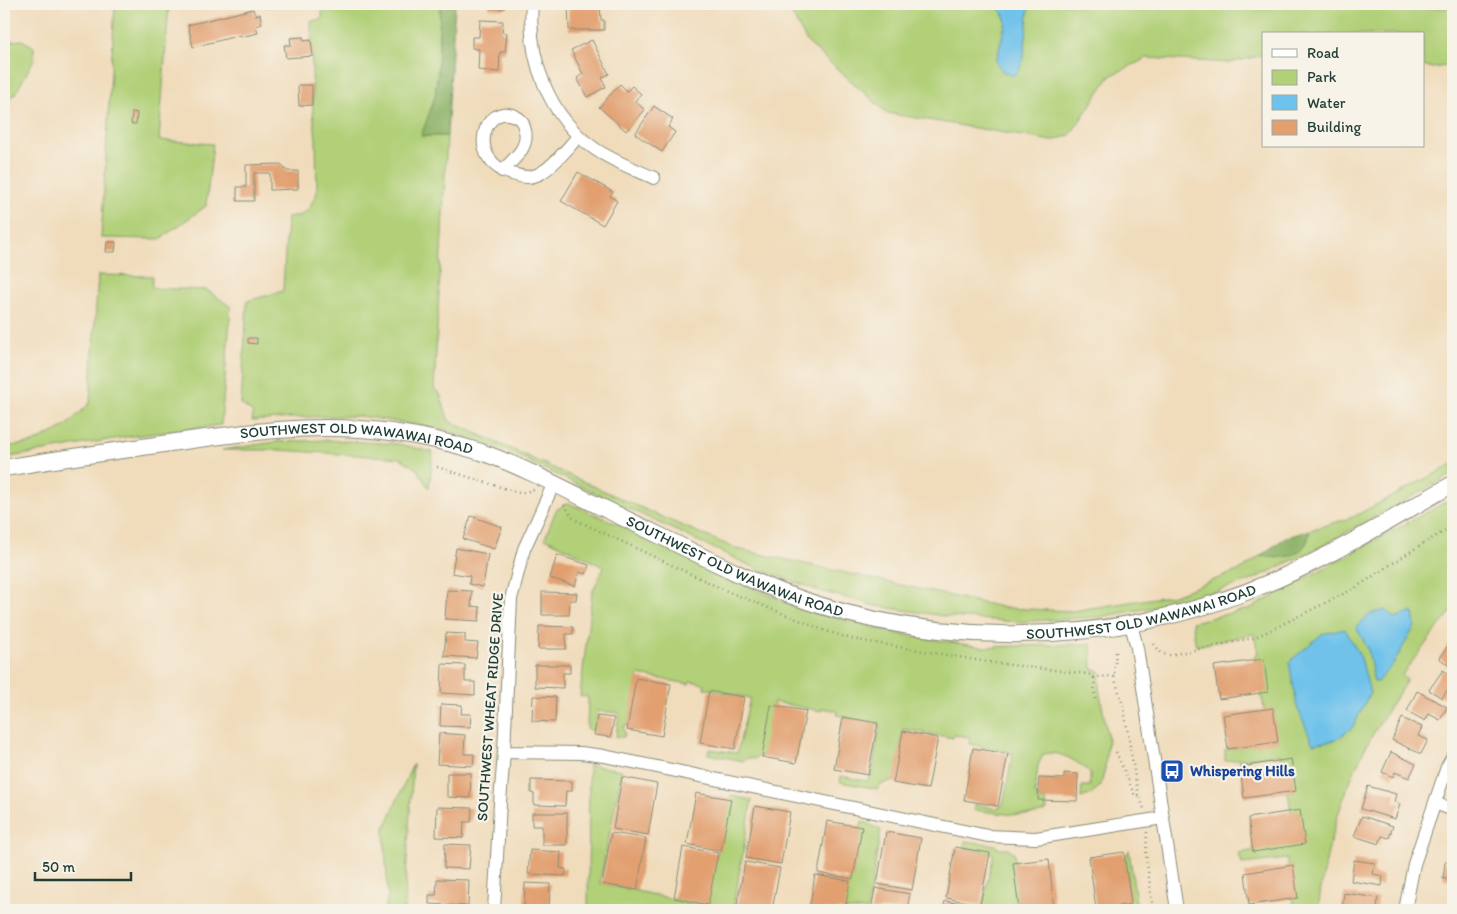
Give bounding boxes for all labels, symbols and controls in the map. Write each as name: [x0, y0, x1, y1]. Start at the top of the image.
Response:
legend: [1262, 32, 1424, 148]
text: Road: [1307, 44, 1340, 62]
text: Park: [1307, 68, 1337, 86]
text: Water: [1307, 94, 1346, 112]
text: Building: [1307, 118, 1361, 136]
street label: SOUTHWEST OLD WAWAWAI ROAD: [239, 419, 475, 458]
street label: SOUTHWEST OLD WAWAWAI ROAD: [623, 512, 846, 621]
street label: SOUTHWEST OLD WAWAWAI ROAD: [1026, 580, 1259, 643]
street label: SOUTHWEST WHEAT RIDGE DRIVE: [473, 592, 507, 822]
bus stop icon: Whispering Hills: [1159, 758, 1185, 784]
place label: Whispering Hills: [1190, 762, 1295, 781]
scale bar: [35, 849, 131, 881]
text: 50 m: [42, 858, 75, 876]

